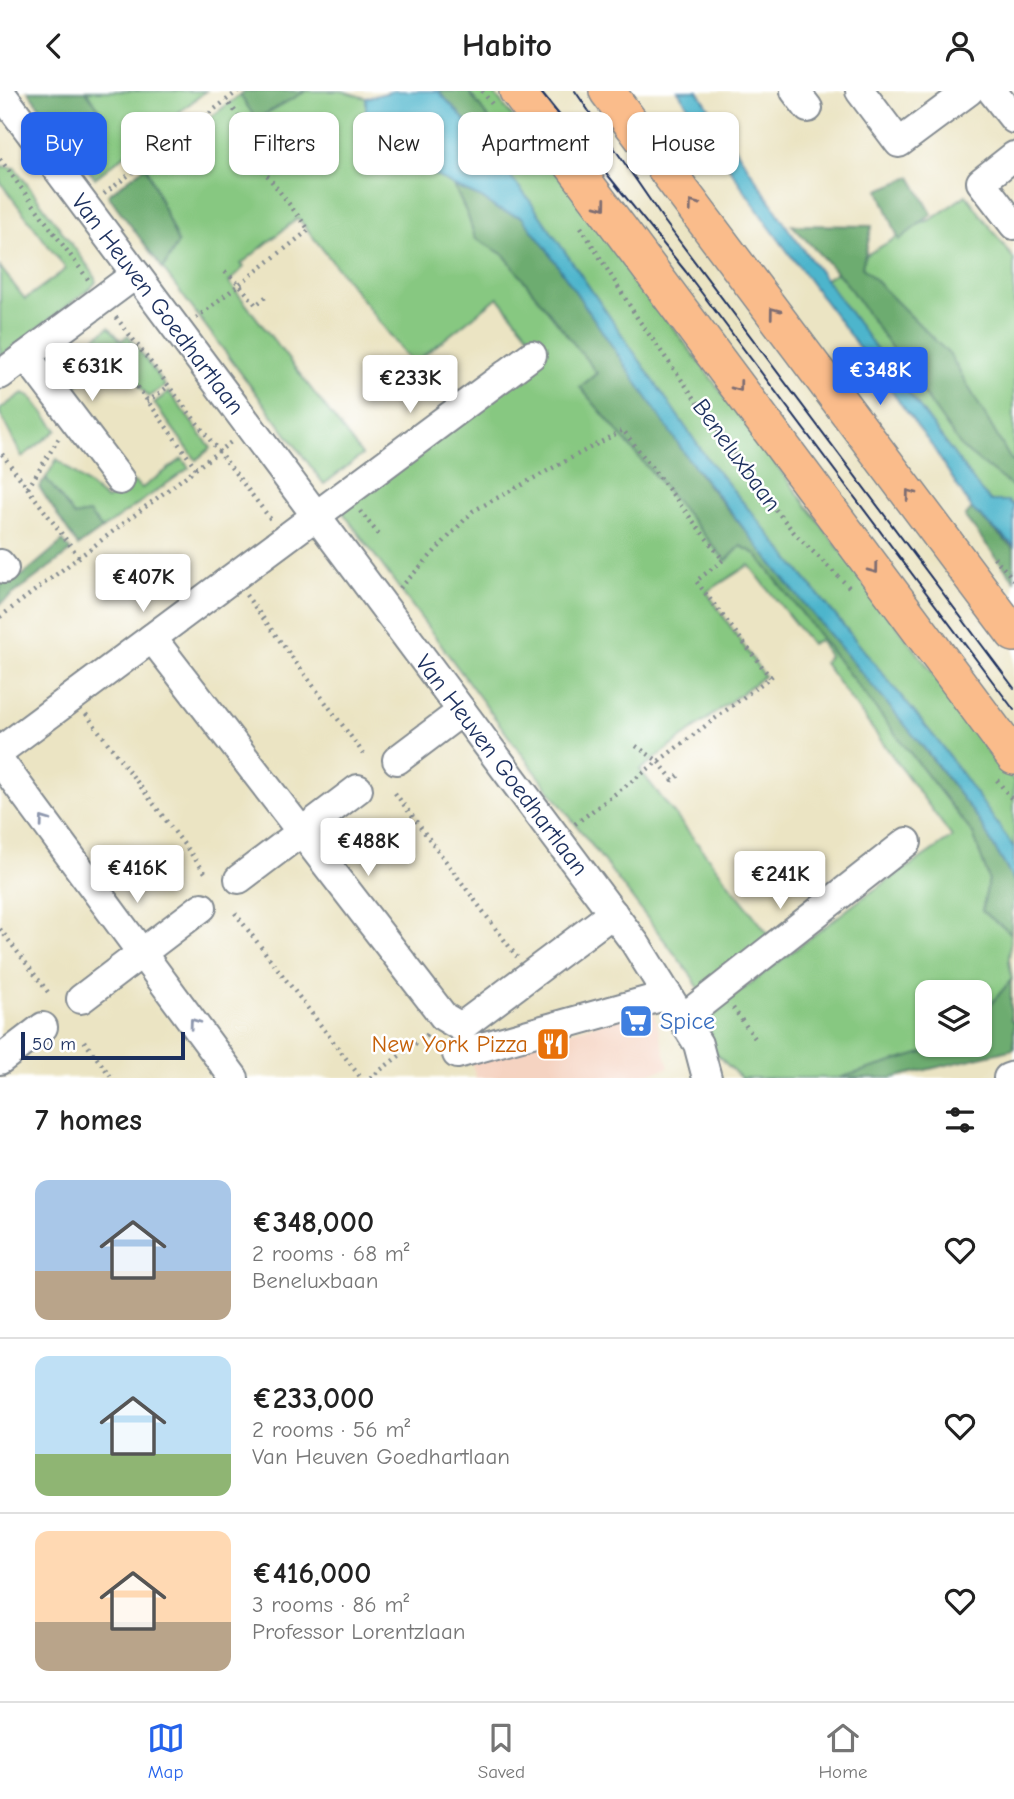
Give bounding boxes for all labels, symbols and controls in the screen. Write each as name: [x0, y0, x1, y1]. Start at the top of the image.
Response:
icon: back: [35, 27, 73, 65]
text: Habito: [462, 27, 552, 64]
icon: person: [941, 27, 979, 65]
chip: Buy: [21, 112, 107, 175]
chip: Rent: [121, 112, 215, 175]
chip: Filters: [229, 112, 339, 175]
chip: New: [353, 112, 444, 175]
chip: Apartment: [458, 112, 613, 175]
chip: House: [627, 112, 739, 175]
street label: Van Heuven Goedhartlaan: [66, 188, 250, 420]
one-way arrow: [593, 197, 606, 209]
one-way arrow: [689, 201, 701, 213]
one-way arrow: [769, 308, 782, 320]
pin: €631K: [43, 343, 141, 403]
pin: €348K: [831, 347, 929, 407]
text: €631K: [61, 352, 123, 379]
pin: €233K: [361, 355, 459, 415]
text: €348K: [849, 356, 911, 383]
text: €233K: [379, 364, 441, 391]
one-way arrow: [730, 379, 742, 392]
street label: Beneluxbaan: [687, 393, 787, 517]
one-way arrow: [906, 490, 918, 502]
pin: €407K: [94, 554, 192, 614]
one-way arrow: [866, 561, 878, 574]
text: €407K: [111, 563, 175, 590]
street label: Van Heuven Goedhartlaan: [410, 649, 594, 881]
one-way arrow: [40, 816, 52, 828]
pin: €488K: [319, 819, 417, 878]
text: €488K: [336, 827, 400, 854]
pin: €416K: [88, 845, 186, 905]
pin: €241K: [731, 851, 829, 911]
text: €416K: [107, 854, 167, 881]
text: €241K: [750, 860, 810, 887]
map controls: [915, 980, 992, 1057]
button: layers: [915, 980, 992, 1057]
supermarket icon: Spice: [617, 1002, 655, 1040]
place label: Spice: [660, 1007, 715, 1035]
one-way arrow: [190, 1018, 202, 1031]
restaurant icon: New York Pizza: [534, 1025, 572, 1063]
scale bar: [21, 1029, 186, 1061]
place label: New York Pizza: [372, 1030, 528, 1058]
text: 50 m: [32, 1033, 76, 1055]
icon: filters: [941, 1101, 979, 1139]
text: 7 homes: [35, 1103, 142, 1138]
text: €348,000: [252, 1205, 374, 1240]
icon: home: [91, 1208, 175, 1292]
icon: heart: [941, 1231, 979, 1269]
text: 2 rooms · 68 m²: [252, 1240, 410, 1267]
text: Beneluxbaan: [252, 1267, 378, 1294]
text: €233,000: [252, 1381, 374, 1416]
icon: home: [91, 1384, 175, 1468]
icon: heart: [941, 1407, 979, 1445]
text: 2 rooms · 56 m²: [252, 1416, 410, 1443]
text: Van Heuven Goedhartlaan: [252, 1443, 510, 1470]
text: €416,000: [252, 1556, 371, 1591]
icon: home: [91, 1559, 175, 1643]
icon: heart: [941, 1582, 979, 1620]
text: 3 rooms · 86 m²: [252, 1591, 409, 1618]
text: Professor Lorentzlaan: [252, 1618, 466, 1645]
tab: Map: [147, 1719, 185, 1783]
tab: Saved: [478, 1719, 525, 1783]
tab: Home: [818, 1719, 867, 1783]

